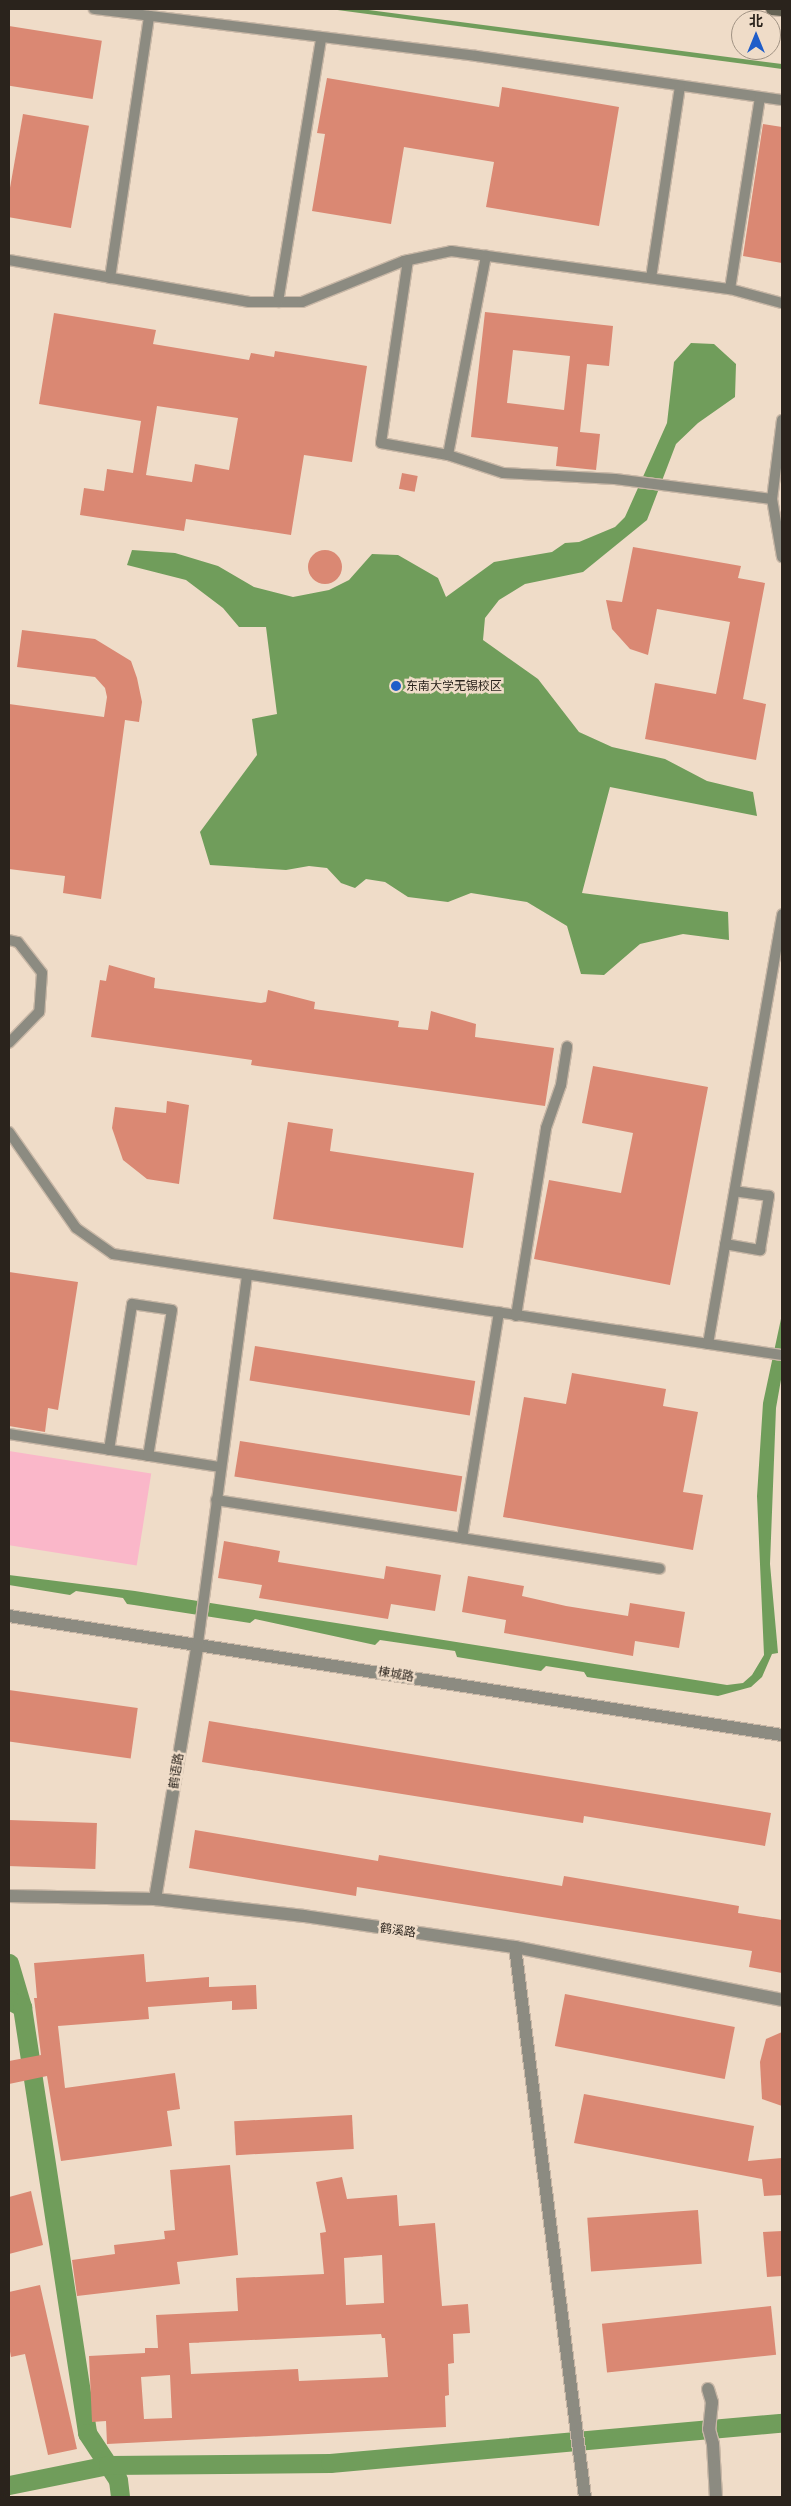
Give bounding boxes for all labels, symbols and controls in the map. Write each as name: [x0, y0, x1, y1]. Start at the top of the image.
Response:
north arrow: [731, 10, 781, 60]
text: 北: [749, 12, 763, 29]
place label: 东南大学无锡校区: [406, 679, 502, 693]
marker: 东南大学无锡校区: [390, 680, 402, 692]
street label: 楝城路: [377, 1664, 415, 1684]
street label: 鹤语路: [166, 1752, 186, 1790]
street label: 鹤溪路: [379, 1920, 417, 1940]

